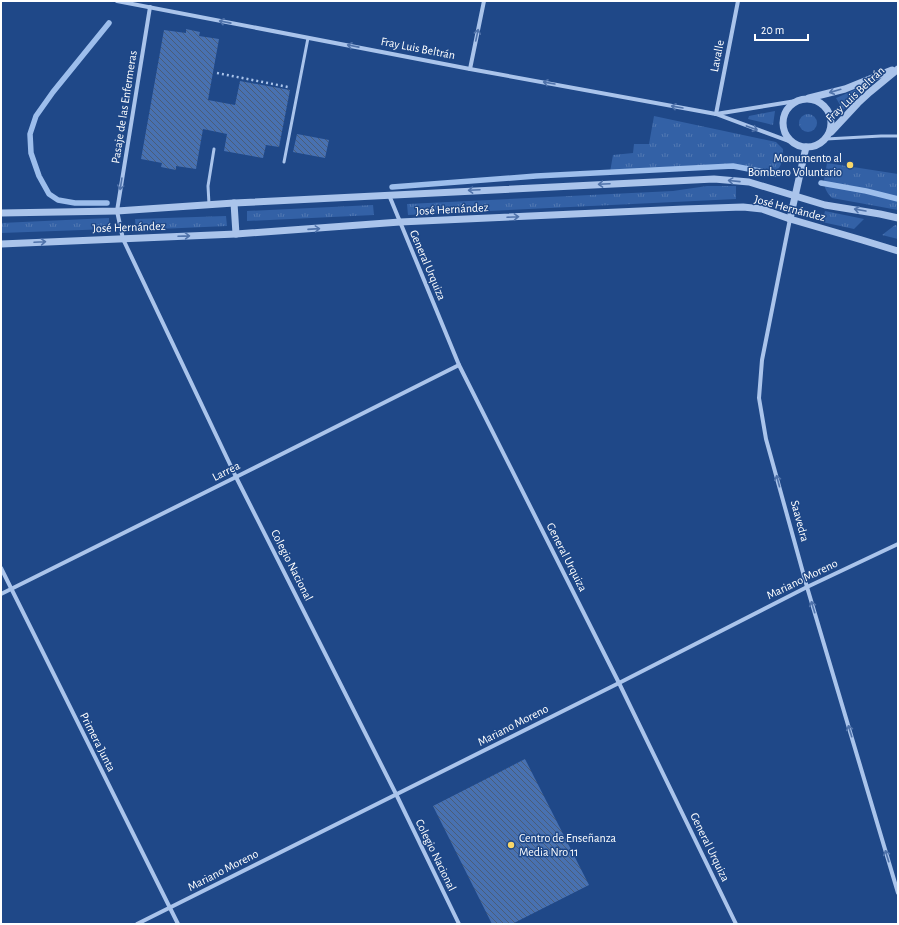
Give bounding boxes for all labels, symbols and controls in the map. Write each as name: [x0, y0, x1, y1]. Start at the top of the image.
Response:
scale bar: [755, 16, 808, 42]
one-way arrow: [219, 18, 232, 26]
text: 20 m: [761, 24, 784, 36]
one-way arrow: [474, 29, 482, 42]
street label: Fray Luis Beltrán: [380, 35, 456, 62]
street label: Lavalle: [708, 39, 726, 73]
one-way arrow: [347, 42, 360, 50]
street label: Pasaje de las Enfermeras: [109, 50, 140, 165]
street label: Fray Luis Beltrán: [823, 64, 887, 125]
one-way arrow: [543, 79, 556, 87]
one-way arrow: [829, 88, 842, 96]
one-way arrow: [671, 103, 684, 111]
one-way arrow: [746, 124, 758, 132]
place label: Monumento al Bombero Voluntario: [748, 152, 842, 178]
marker: Monumento al Bombero Voluntario: [845, 160, 855, 170]
one-way arrow: [117, 177, 125, 190]
one-way arrow: [728, 177, 741, 184]
one-way arrow: [598, 181, 611, 188]
one-way arrow: [468, 187, 481, 194]
street label: José Hernández: [753, 193, 827, 223]
street label: José Hernández: [415, 201, 489, 217]
one-way arrow: [854, 206, 867, 214]
one-way arrow: [506, 213, 519, 221]
street label: José Hernández: [92, 220, 166, 234]
one-way arrow: [307, 225, 320, 232]
street label: General Urquiza: [408, 228, 448, 302]
one-way arrow: [177, 232, 190, 240]
one-way arrow: [33, 239, 46, 246]
street label: Larrea: [210, 459, 242, 483]
one-way arrow: [774, 475, 781, 488]
street label: Saavedra: [789, 499, 811, 543]
street label: General Urquiza: [545, 521, 590, 594]
street label: Colegio Nacional: [269, 527, 315, 603]
street label: Mariano Moreno: [765, 557, 840, 601]
one-way arrow: [809, 600, 816, 613]
street label: Mariano Moreno: [476, 702, 550, 748]
street label: Primera Junta: [78, 711, 118, 774]
one-way arrow: [846, 725, 853, 738]
street label: General Urquiza: [688, 811, 732, 884]
street label: Colegio Nacional: [413, 817, 459, 893]
place label: Centro de Enseñanza Media Nro 11: [519, 832, 617, 858]
marker: Centro de Enseñanza Media Nro 11: [506, 840, 516, 850]
street label: Mariano Moreno: [186, 847, 260, 893]
one-way arrow: [883, 850, 890, 863]

